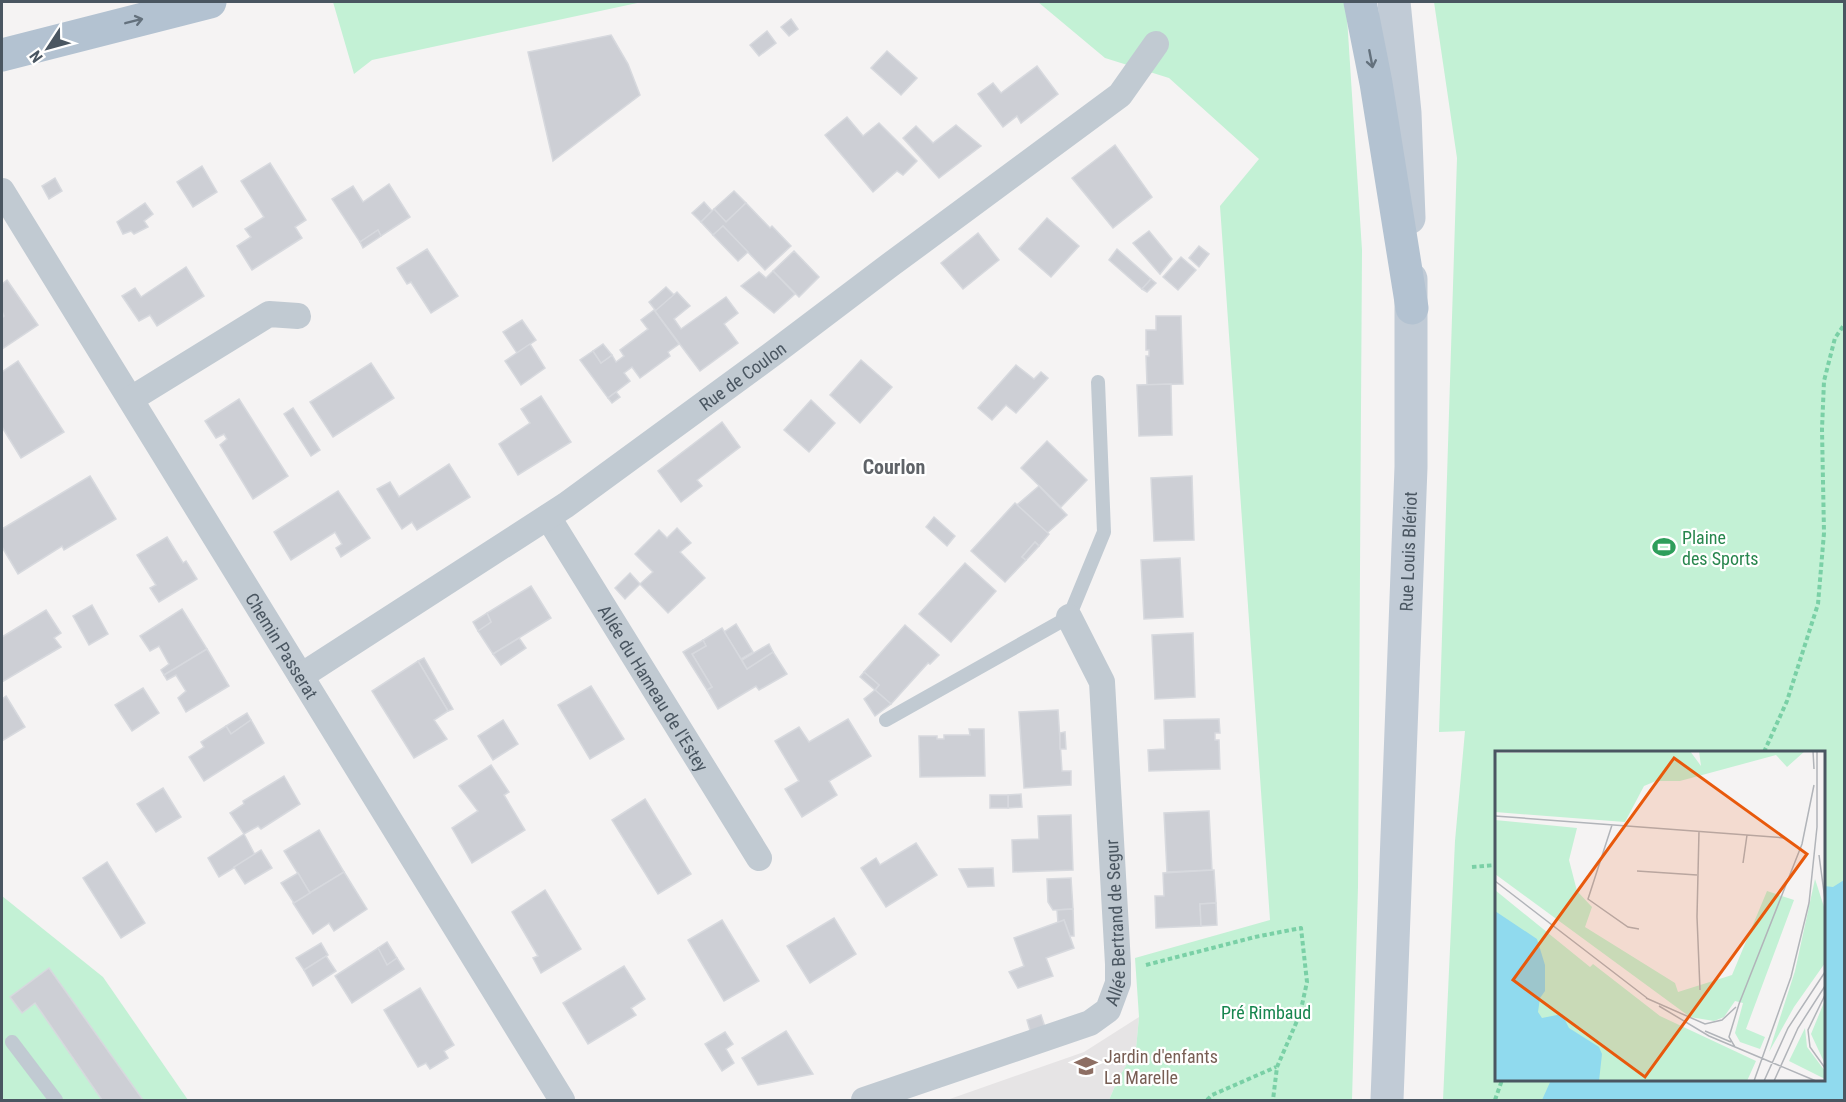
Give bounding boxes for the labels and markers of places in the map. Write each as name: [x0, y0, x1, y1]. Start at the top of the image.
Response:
place label: Plaine des Sports: [1682, 527, 1758, 569]
sports icon: Plaine des Sports: [1651, 534, 1677, 560]
place label: Jardin d'enfants La Marelle: [1104, 1046, 1218, 1088]
school or university icon: Jardin d'enfants La Marelle: [1073, 1053, 1099, 1079]

